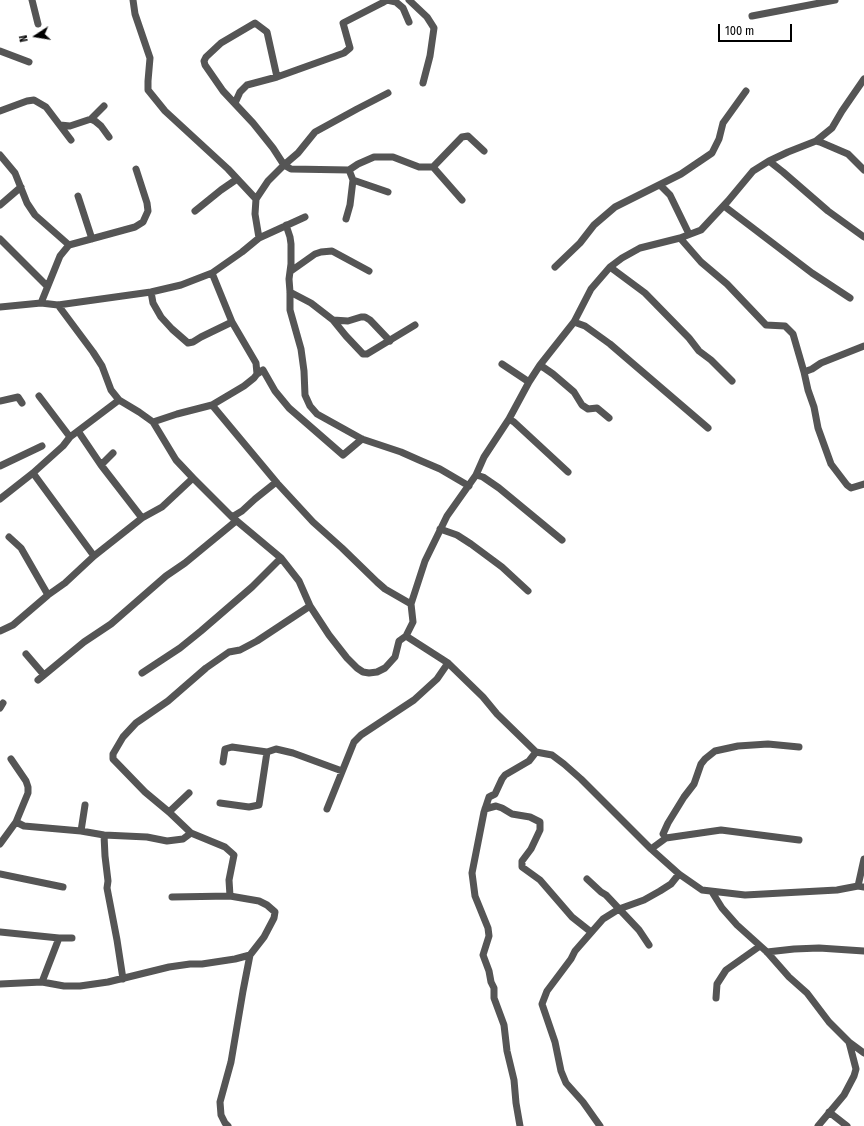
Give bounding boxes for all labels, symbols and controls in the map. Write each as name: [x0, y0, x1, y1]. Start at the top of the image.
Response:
north arrow: [16, 16, 56, 56]
scale bar: [720, 16, 794, 42]
text: 100 m: [725, 24, 754, 38]
text: N: [17, 34, 31, 43]

